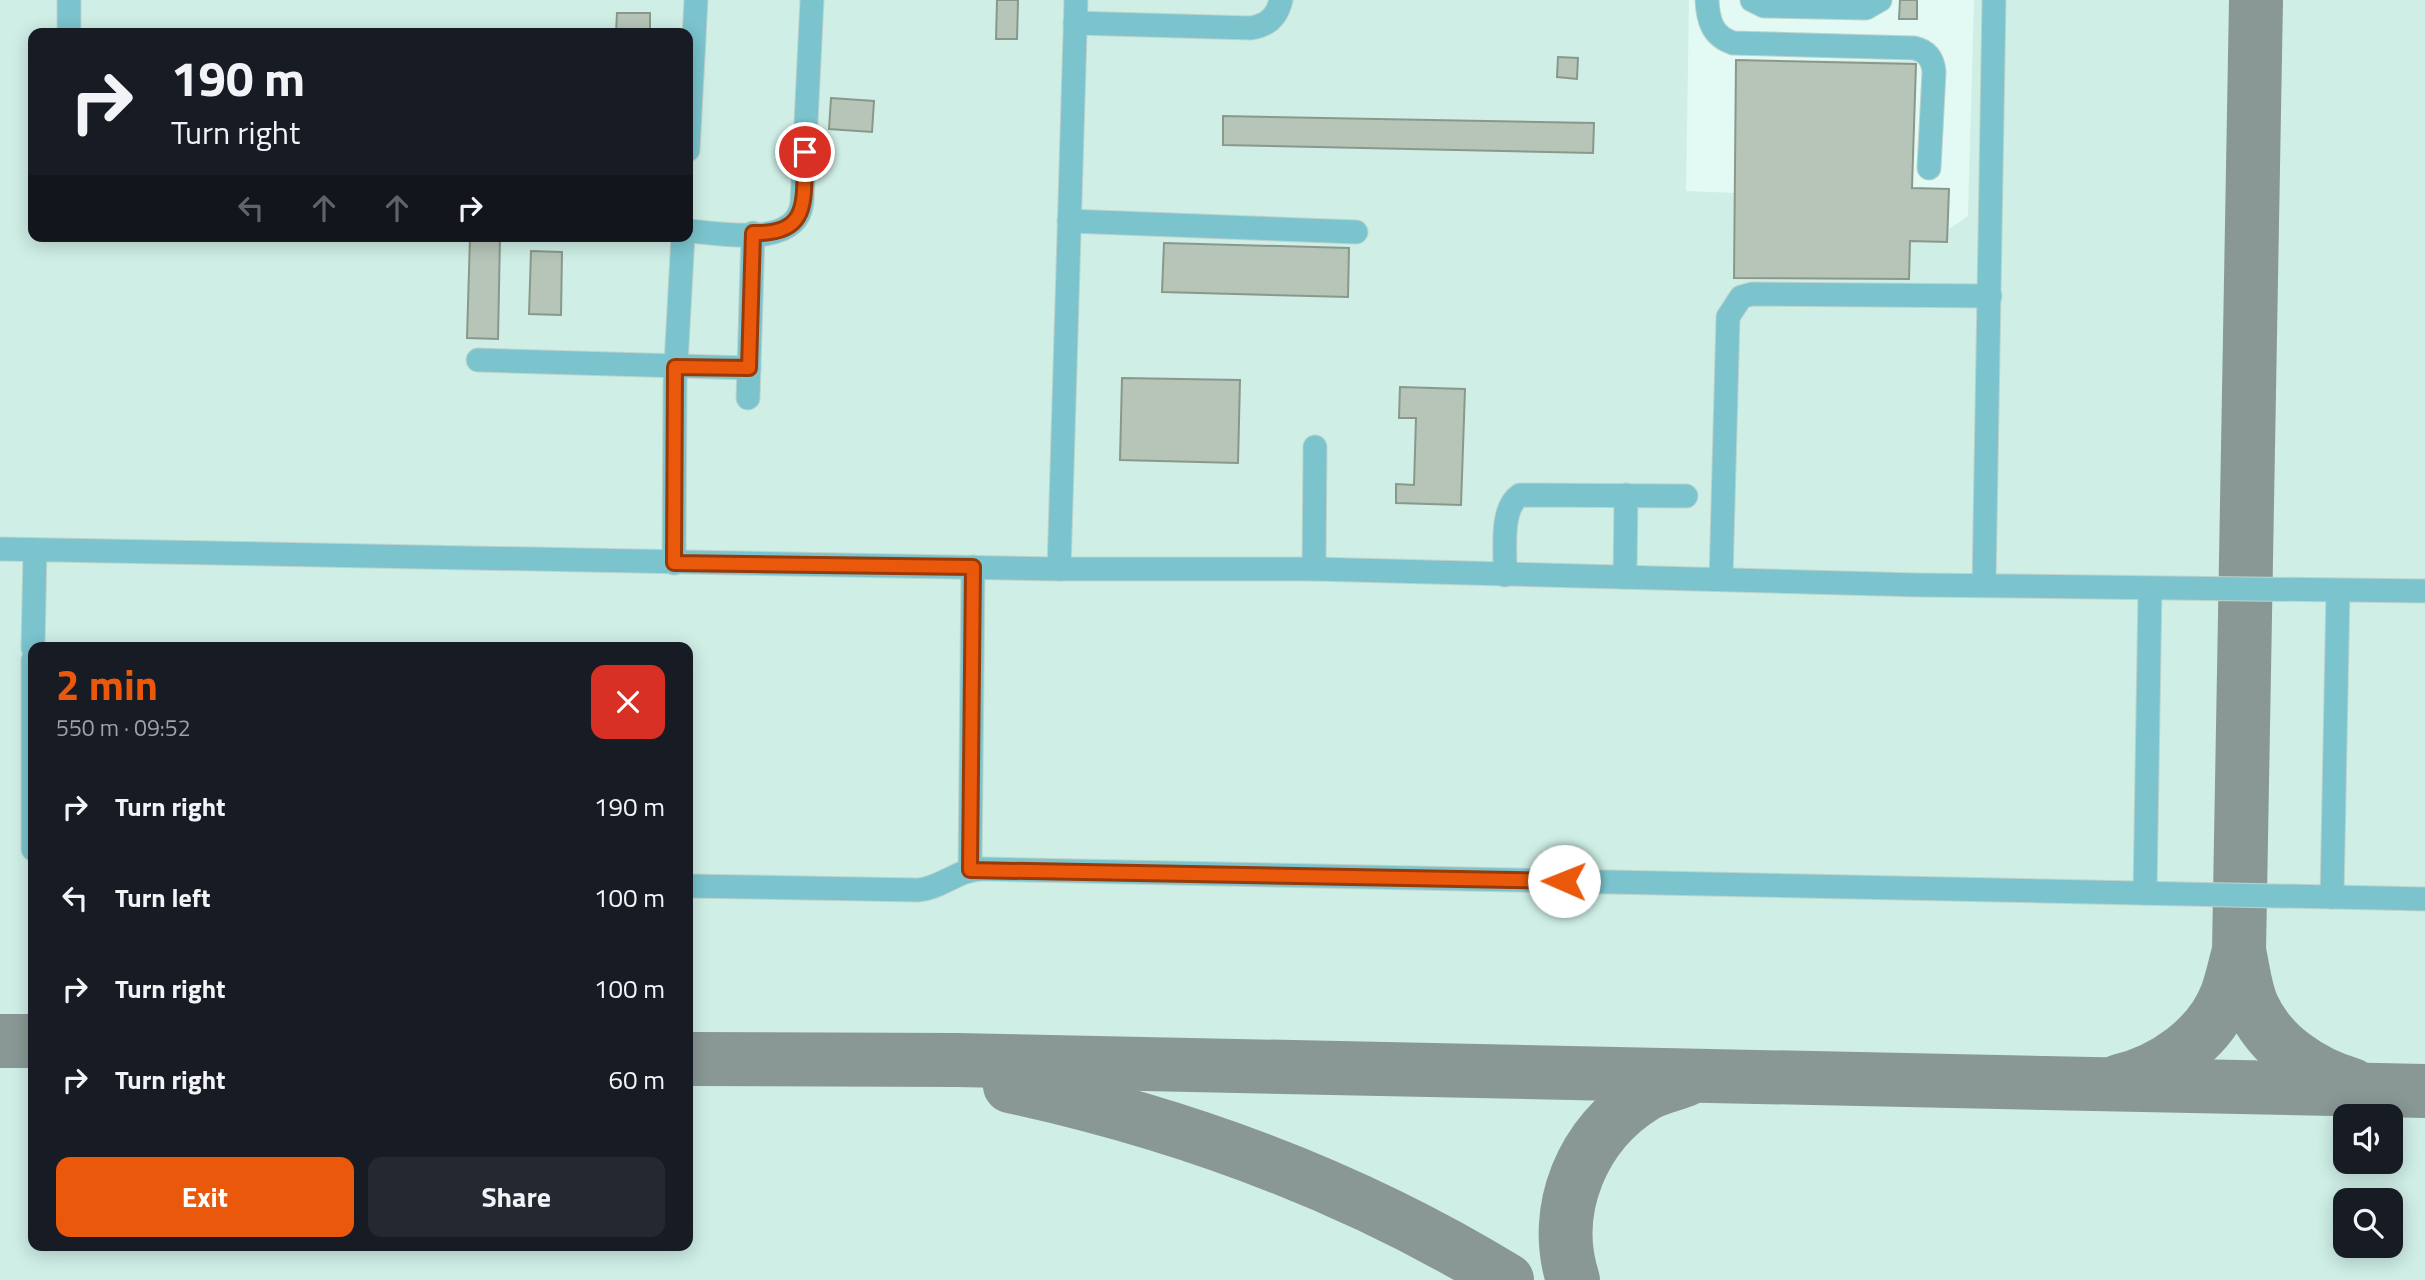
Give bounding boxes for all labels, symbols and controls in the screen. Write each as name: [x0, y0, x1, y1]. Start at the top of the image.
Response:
text: 190 m: [171, 40, 305, 115]
icon: right: [56, 56, 147, 147]
text: Turn right: [171, 108, 300, 156]
pin: [775, 122, 835, 182]
icon: arrive: [786, 133, 824, 171]
icon: left: [232, 189, 270, 227]
icon: ahead: [305, 189, 343, 227]
icon: ahead: [378, 189, 416, 227]
icon: right: [451, 189, 489, 227]
text: 2 min: [56, 652, 158, 716]
button: close: [591, 665, 665, 739]
text: 550 m · 09:52: [56, 710, 191, 745]
text: Turn right: [115, 787, 226, 826]
text: 190 m: [594, 787, 665, 826]
icon: right: [56, 788, 94, 826]
position arrow: [1527, 844, 1601, 918]
text: Turn left: [115, 878, 210, 917]
text: 100 m: [594, 878, 665, 917]
icon: left: [56, 879, 94, 917]
text: Turn right: [115, 969, 226, 1008]
text: 100 m: [594, 969, 665, 1008]
icon: right: [56, 970, 94, 1008]
text: Turn right: [115, 1060, 226, 1099]
text: 60 m: [608, 1060, 665, 1099]
icon: right: [56, 1061, 94, 1099]
map controls: [2333, 1104, 2403, 1258]
button: sound: [2333, 1104, 2403, 1174]
button: Exit: [56, 1157, 354, 1237]
button: Share: [368, 1157, 665, 1237]
button: search: [2333, 1188, 2403, 1258]

